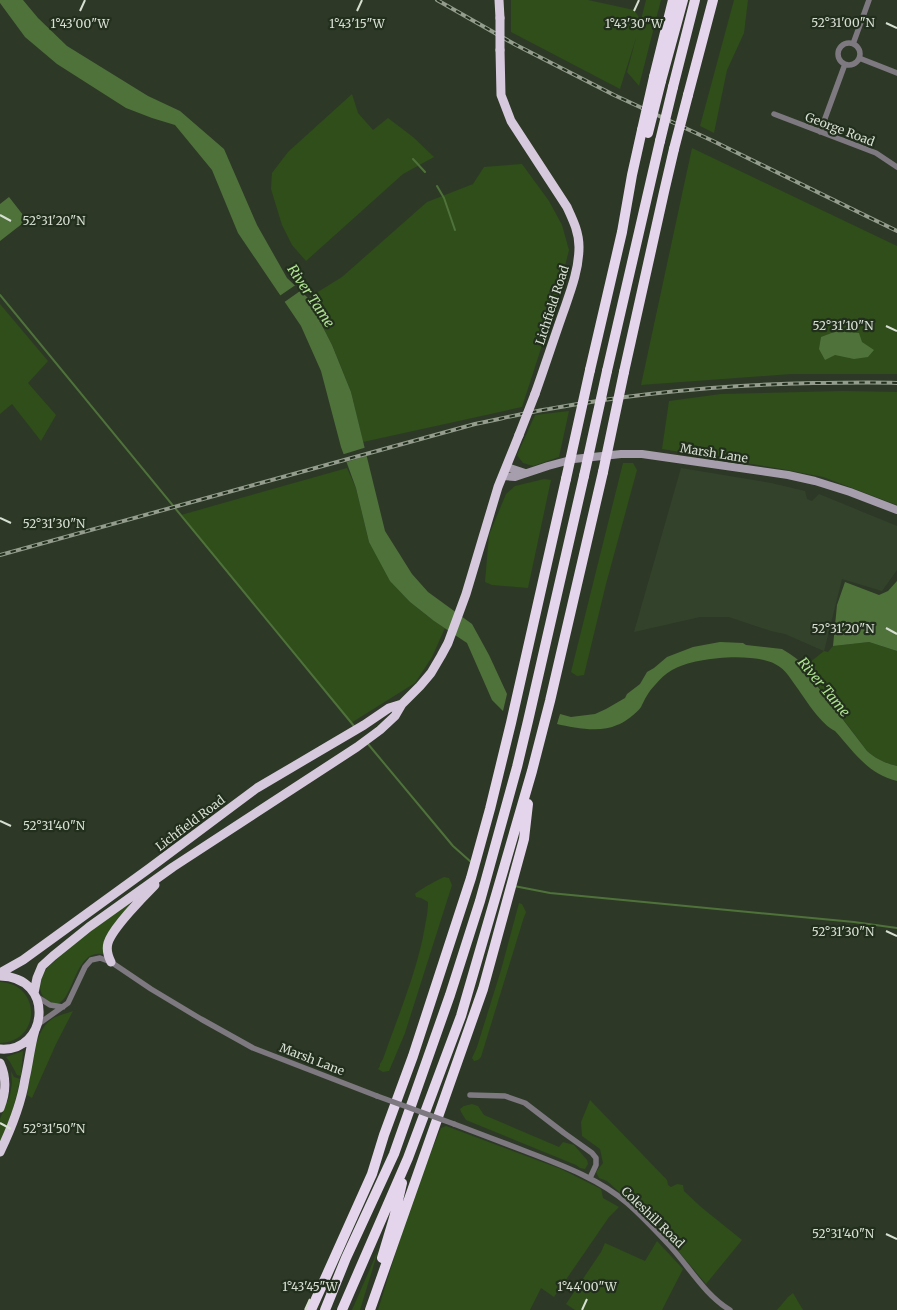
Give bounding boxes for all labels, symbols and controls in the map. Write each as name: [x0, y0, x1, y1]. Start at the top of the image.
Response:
text: 52°31'00"N: [811, 15, 875, 30]
text: 1°43'00"W: [51, 16, 110, 31]
text: 1°43'15"W: [329, 16, 386, 31]
text: 1°43'30"W: [605, 16, 664, 31]
street label: George Road: [803, 109, 877, 149]
text: 52°31'20"N: [23, 213, 86, 228]
water label: River Tame: [283, 261, 339, 331]
street label: Lichfield Road: [532, 263, 572, 347]
text: 52°31'10"N: [813, 318, 874, 333]
street label: Marsh Lane: [679, 440, 749, 466]
text: 52°31'30"N: [23, 516, 86, 531]
text: 52°31'20"N: [812, 621, 875, 636]
water label: River Tame: [794, 654, 854, 720]
street label: Lichfield Road: [152, 792, 228, 854]
text: 52°31'40"N: [23, 818, 86, 833]
text: 52°31'30"N: [812, 924, 875, 939]
street label: Marsh Lane: [277, 1040, 347, 1078]
text: 52°31'50"N: [23, 1121, 86, 1136]
street label: Coleshill Road: [618, 1183, 688, 1251]
text: 52°31'40"N: [812, 1226, 875, 1241]
text: 1°43'45"W: [282, 1279, 339, 1294]
text: 1°44'00"W: [557, 1279, 618, 1294]

